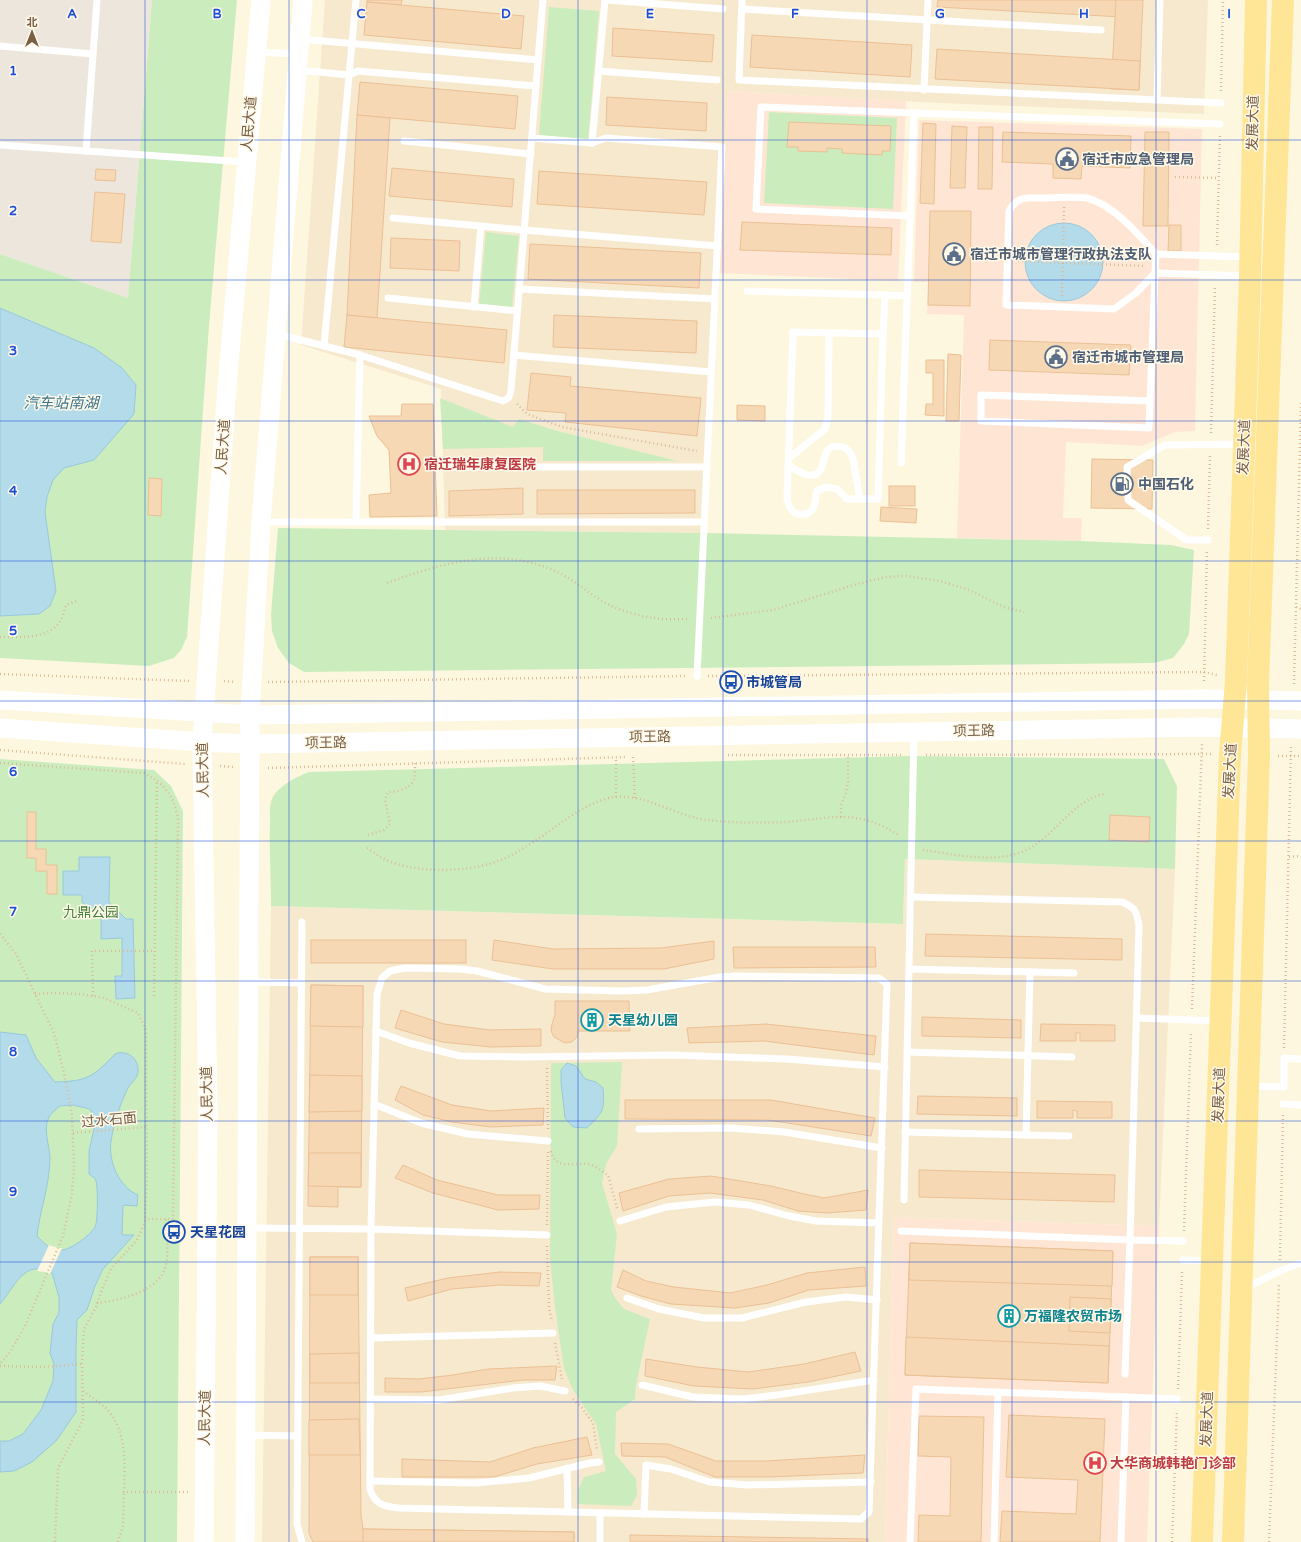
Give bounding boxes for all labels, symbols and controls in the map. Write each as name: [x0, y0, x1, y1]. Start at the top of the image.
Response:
text: A: [67, 6, 77, 22]
text: B: [212, 6, 222, 22]
text: C: [356, 6, 366, 22]
text: D: [501, 6, 511, 22]
text: E: [646, 6, 654, 22]
text: F: [791, 6, 799, 22]
text: G: [935, 6, 945, 22]
text: H: [1079, 6, 1089, 22]
text: I: [1227, 6, 1231, 22]
north arrow: [12, 12, 52, 52]
text: 北: [27, 16, 38, 29]
text: 1: [9, 63, 17, 79]
street label: 人民大道: [238, 95, 260, 153]
street label: 发展大道: [1244, 95, 1262, 151]
public building icon: 宿迁市应急管理局: [1054, 146, 1080, 172]
place label: 宿迁市应急管理局: [1082, 151, 1194, 168]
text: 2: [9, 203, 17, 219]
public building icon: 宿迁市城市管理行政执法支队: [941, 241, 967, 267]
place label: 宿迁市城市管理行政执法支队: [970, 246, 1152, 263]
text: 3: [9, 343, 17, 359]
public building icon: 宿迁市城市管理局: [1043, 344, 1069, 370]
place label: 宿迁市城市管理局: [1072, 349, 1184, 366]
water label: 汽车站南湖: [23, 394, 100, 412]
street label: 人民大道: [213, 418, 233, 476]
street label: 发展大道: [1235, 419, 1253, 475]
hospital icon: 宿迁瑞年康复医院: [396, 451, 422, 477]
place label: 宿迁瑞年康复医院: [424, 456, 536, 473]
fuel station icon: 中国石化: [1109, 471, 1135, 497]
place label: 中国石化: [1138, 476, 1194, 493]
text: 4: [9, 483, 18, 499]
text: 5: [9, 623, 17, 639]
bus stop icon: 市城管局: [718, 669, 744, 695]
place label: 市城管局: [746, 674, 802, 691]
street label: 项王路: [953, 722, 995, 740]
street label: 项王路: [629, 728, 671, 746]
street label: 项王路: [305, 734, 347, 752]
street label: 人民大道: [194, 742, 212, 798]
street label: 发展大道: [1220, 743, 1240, 799]
text: 6: [9, 764, 17, 780]
text: 7: [9, 904, 17, 920]
park label: 九鼎公园: [63, 904, 119, 921]
building icon: 天星幼儿园: [579, 1007, 605, 1033]
place label: 天星幼儿园: [608, 1012, 678, 1029]
text: 8: [9, 1044, 17, 1060]
street label: 人民大道: [198, 1066, 216, 1122]
street label: 发展大道: [1210, 1067, 1228, 1123]
street label: 过水石面: [80, 1109, 138, 1131]
text: 9: [9, 1184, 17, 1200]
bus stop icon: 天星花园: [161, 1219, 187, 1245]
place label: 天星花园: [190, 1224, 246, 1241]
building icon: 万福隆农贸市场: [996, 1303, 1022, 1329]
place label: 万福隆农贸市场: [1024, 1308, 1122, 1325]
street label: 人民大道: [196, 1390, 214, 1446]
street label: 发展大道: [1198, 1391, 1216, 1447]
hospital icon: 大华商城韩艳门诊部: [1082, 1450, 1108, 1476]
place label: 大华商城韩艳门诊部: [1110, 1455, 1236, 1472]

